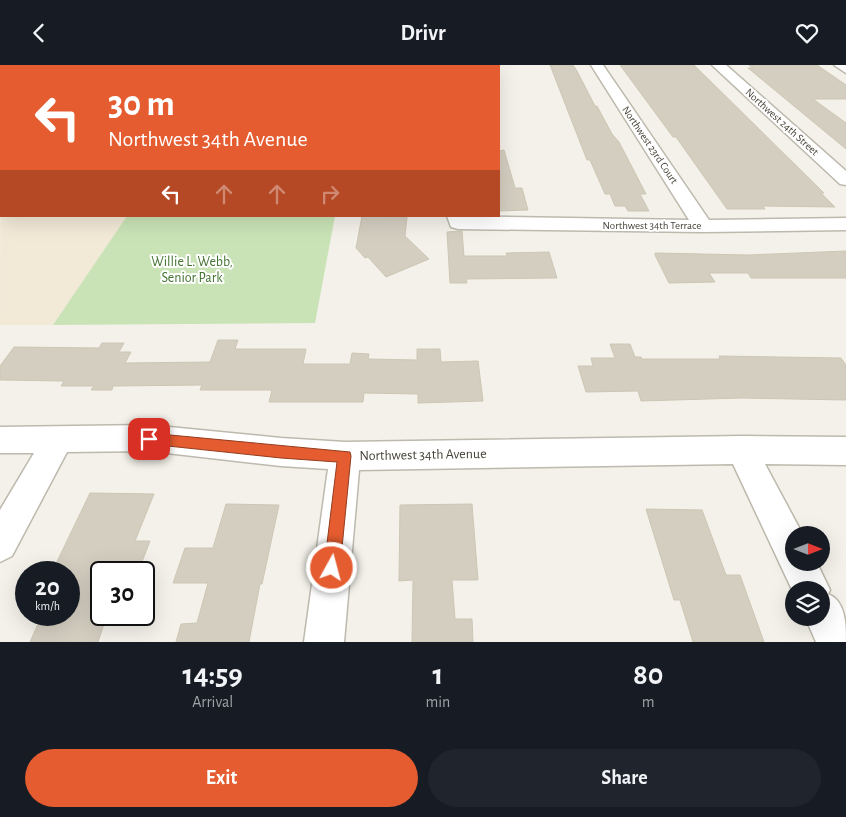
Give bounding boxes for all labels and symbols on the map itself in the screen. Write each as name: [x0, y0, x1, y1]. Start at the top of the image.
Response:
street label: Northwest 24th Street: [743, 86, 821, 158]
street label: Northwest 23rd Court: [620, 104, 680, 186]
street label: Northwest 34th Terrace: [603, 220, 701, 231]
park label: Willie L. Webb, Senior Park: [151, 255, 233, 285]
pin: [128, 418, 170, 460]
street label: Northwest 34th Avenue: [359, 447, 487, 463]
north arrow: [785, 526, 830, 571]
position arrow: [305, 541, 357, 593]
speed limit sign: 30: [90, 561, 155, 626]

